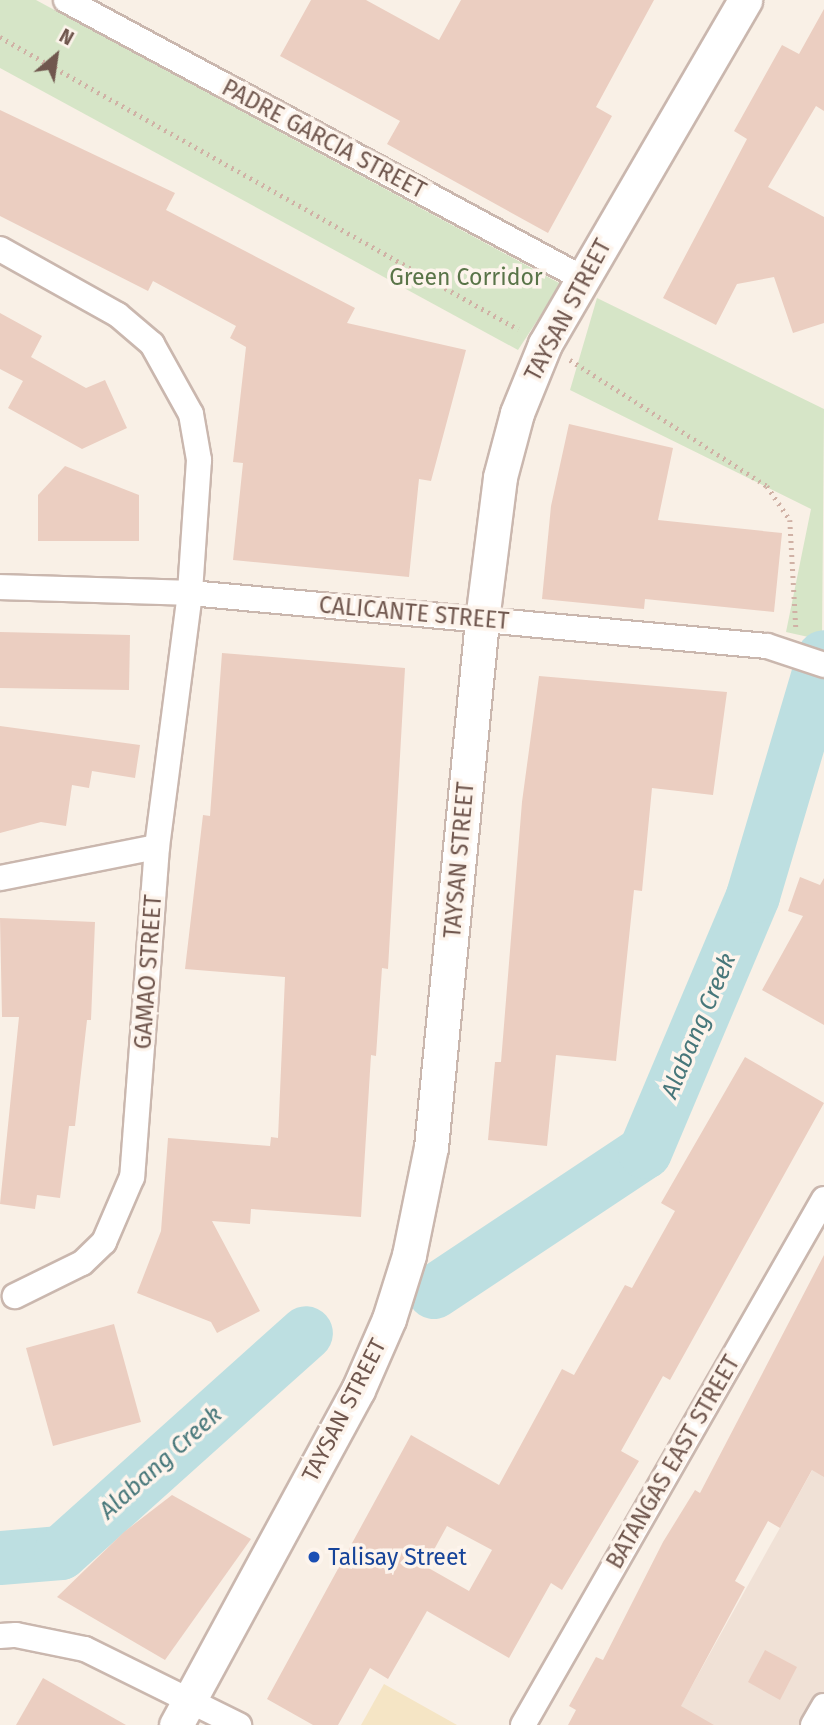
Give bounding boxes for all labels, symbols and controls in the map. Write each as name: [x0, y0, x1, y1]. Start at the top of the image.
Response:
north arrow: [21, 21, 91, 91]
text: N: [55, 24, 78, 50]
street label: PADRE GARCIA STREET: [217, 74, 431, 204]
street label: TAYSAN STREET: [519, 234, 617, 386]
park label: Green Corridor: [389, 263, 543, 291]
street label: CALICANTE STREET: [318, 591, 510, 635]
street label: TAYSAN STREET: [438, 781, 480, 939]
street label: GAMAO STREET: [129, 894, 167, 1050]
water label: Alabang Creek: [655, 949, 743, 1103]
street label: TAYSAN STREET: [296, 1334, 392, 1486]
street label: BATANGAS EAST STREET: [601, 1350, 745, 1574]
water label: Alabang Creek: [94, 1401, 228, 1525]
place label: Talisay Street: [328, 1543, 467, 1571]
marker: Talisay Street: [306, 1549, 322, 1565]

